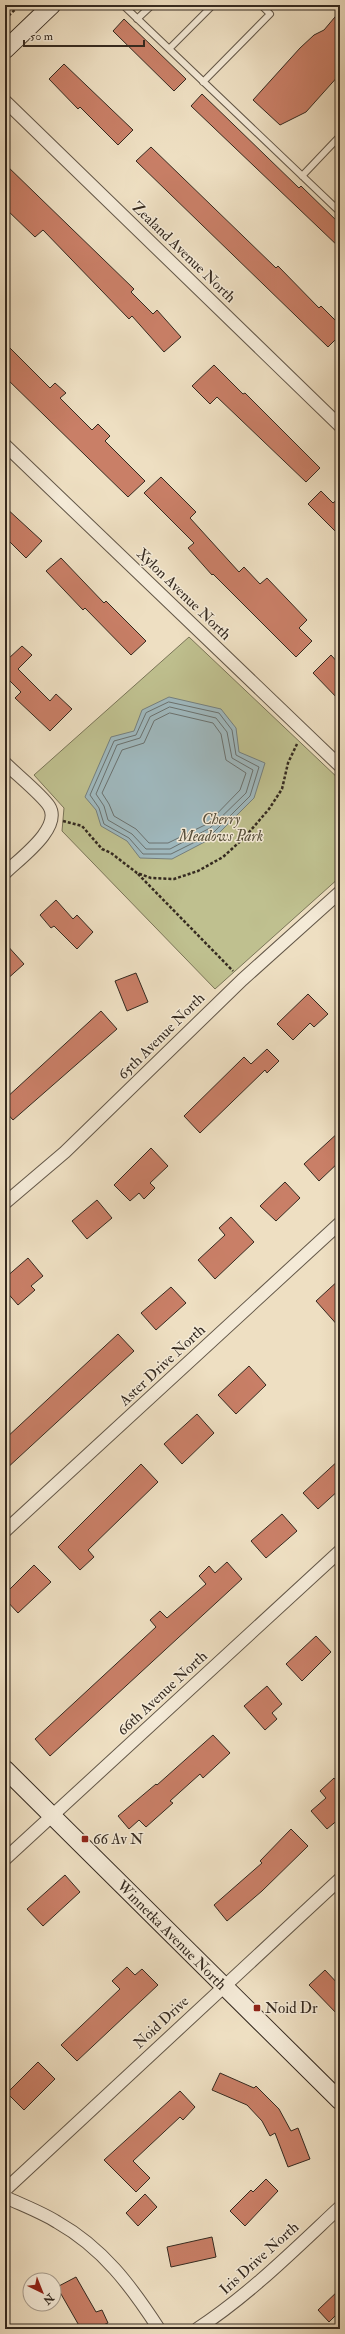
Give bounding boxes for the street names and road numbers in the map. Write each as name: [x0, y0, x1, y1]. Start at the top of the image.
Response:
street label: Zealand Avenue North: [128, 198, 240, 307]
street label: Xylon Avenue North: [132, 544, 235, 644]
street label: 65th Avenue North: [114, 989, 209, 1084]
street label: Aster Drive North: [115, 1321, 209, 1411]
street label: 66th Avenue North: [113, 1647, 211, 1740]
street label: Winnetka Avenue North: [112, 1876, 231, 1994]
street label: Noid Drive: [130, 1992, 193, 2053]
street label: Iris Drive North: [216, 2218, 303, 2299]

